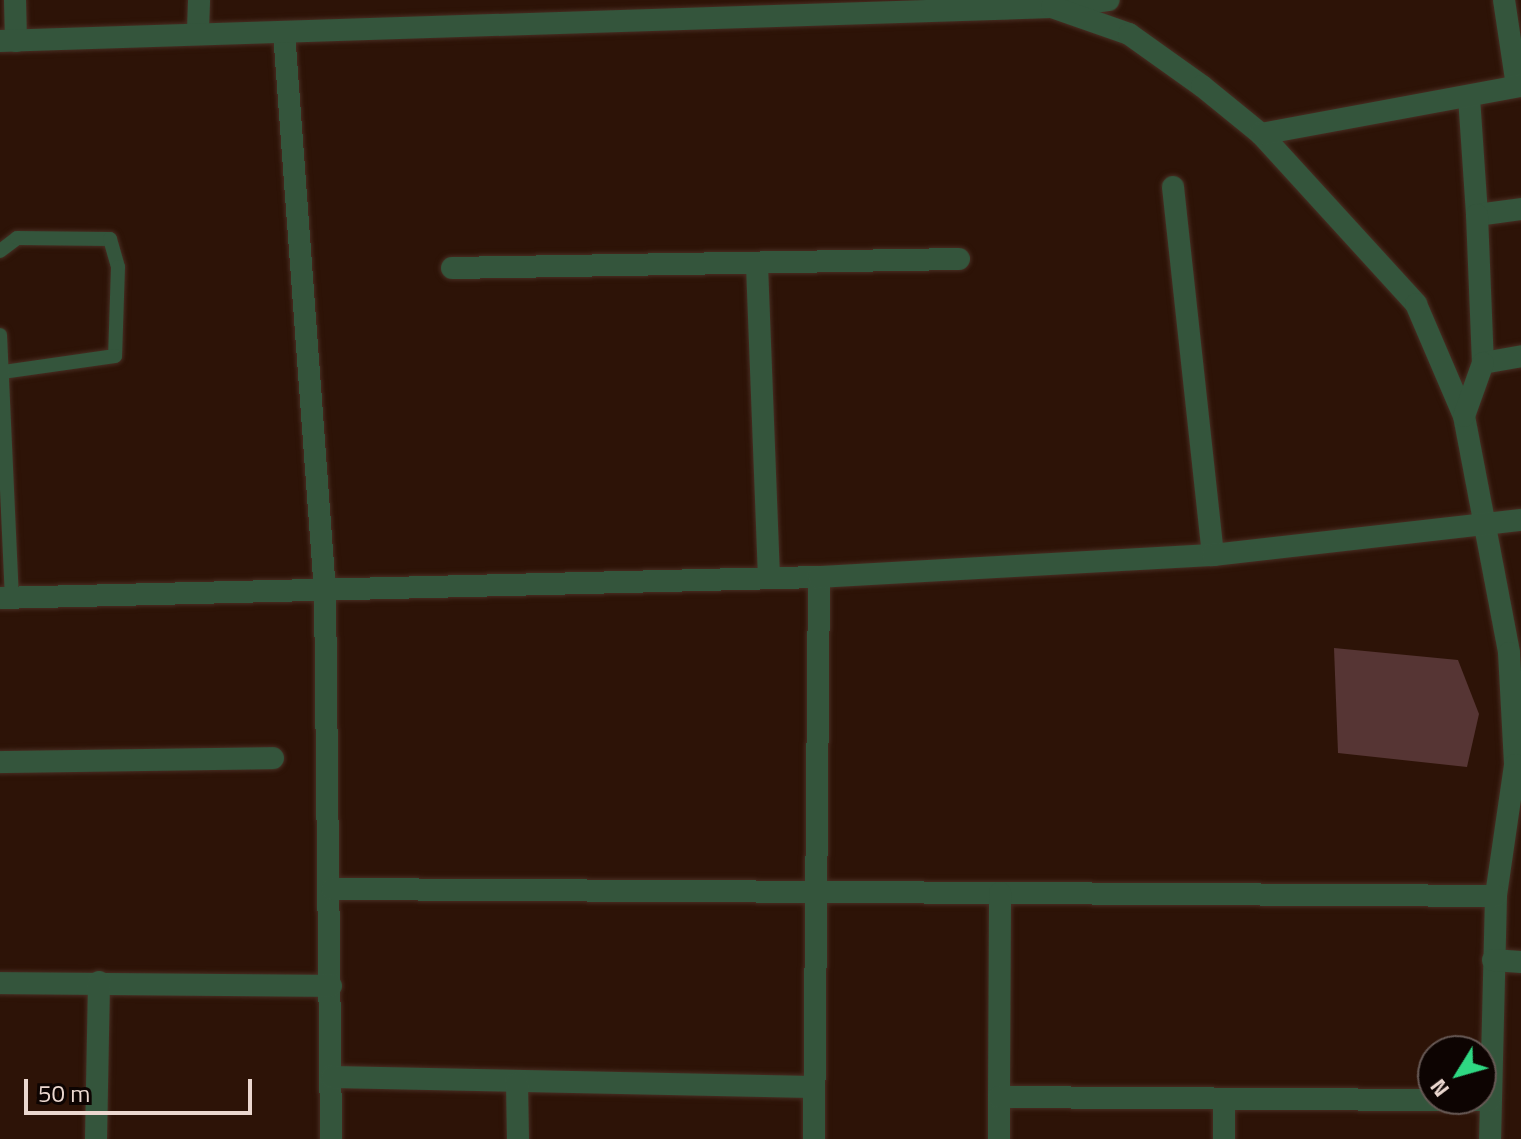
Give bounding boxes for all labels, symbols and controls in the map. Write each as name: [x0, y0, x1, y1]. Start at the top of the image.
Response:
north arrow: [1417, 1035, 1497, 1115]
scale bar: [28, 1063, 256, 1113]
text: N: [1421, 1072, 1458, 1105]
text: 50 m: [38, 1075, 90, 1111]

